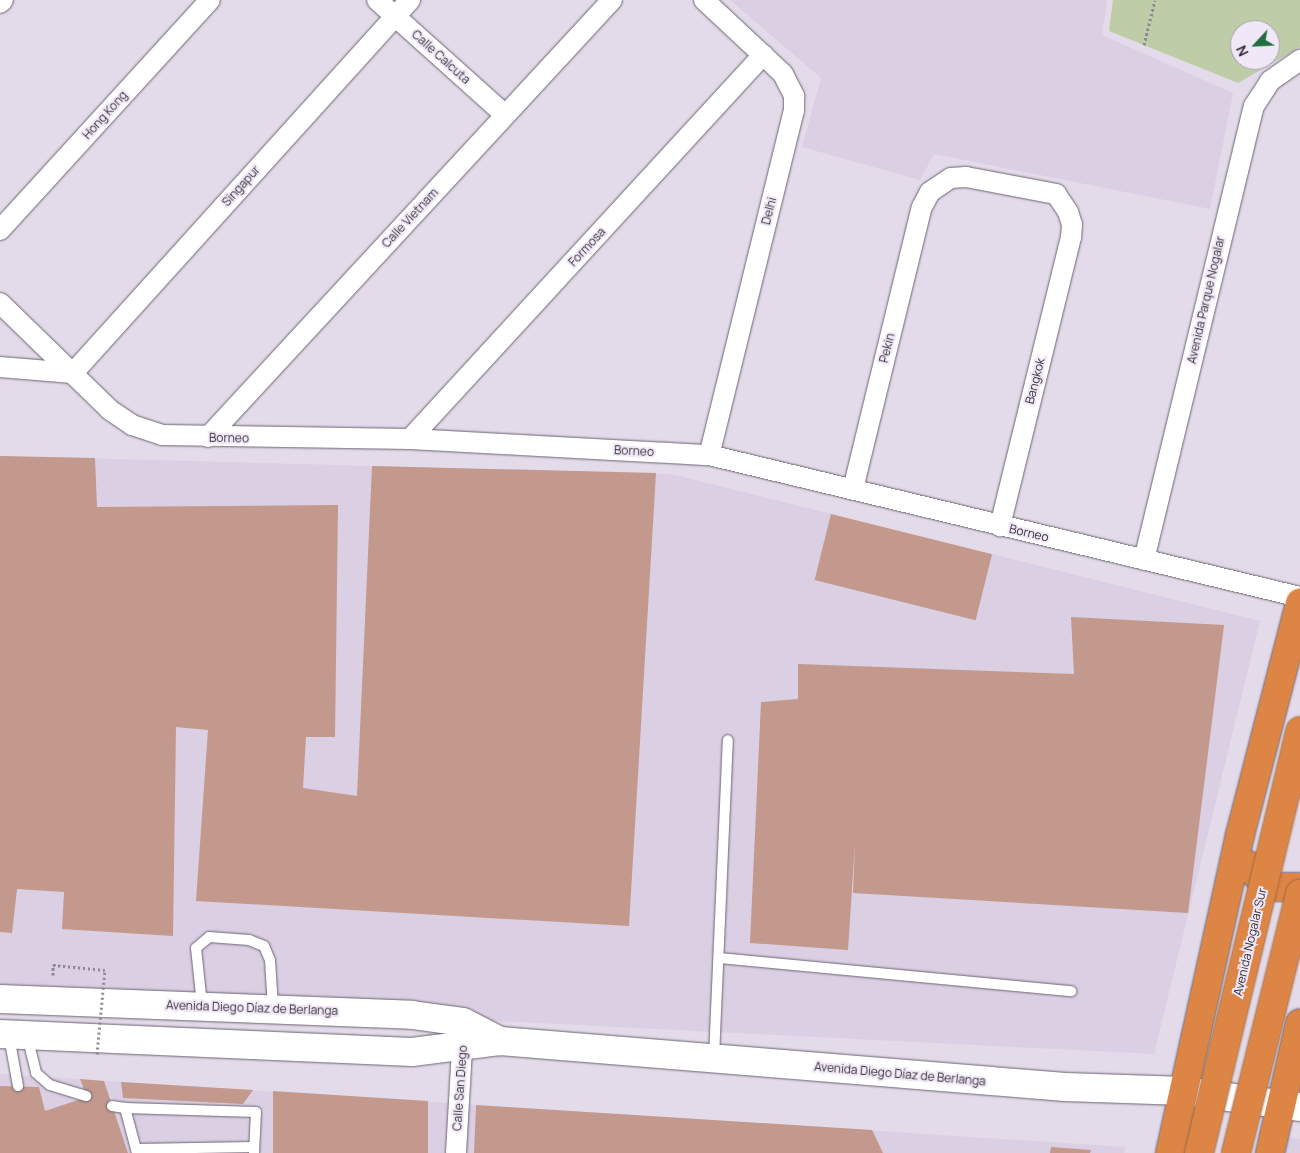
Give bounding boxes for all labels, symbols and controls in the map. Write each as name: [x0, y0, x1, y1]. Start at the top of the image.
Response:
north arrow: [1230, 20, 1280, 70]
street label: Calle Calcuta: [409, 27, 473, 87]
text: N: [1231, 43, 1253, 60]
street label: Hong Kong: [80, 88, 130, 142]
street label: Singapur: [219, 163, 263, 209]
street label: Calle Vietnam: [379, 185, 441, 251]
street label: Delhi: [759, 196, 779, 226]
street label: Formosa: [566, 225, 608, 269]
street label: Avenida Parque Nogalar: [1184, 235, 1228, 365]
street label: Pekin: [876, 332, 898, 364]
street label: Bangkok: [1022, 356, 1048, 406]
street label: Borneo: [209, 430, 249, 446]
street label: Borneo: [614, 443, 654, 459]
street label: Borneo: [1008, 521, 1050, 545]
street label: Avenida Nogalar Sur: [1231, 887, 1269, 997]
street label: Avenida Diego Díaz de Berlanga: [166, 998, 338, 1018]
street label: Calle San Diego: [450, 1045, 470, 1131]
street label: Avenida Diego Díaz de Berlanga: [814, 1059, 986, 1089]

